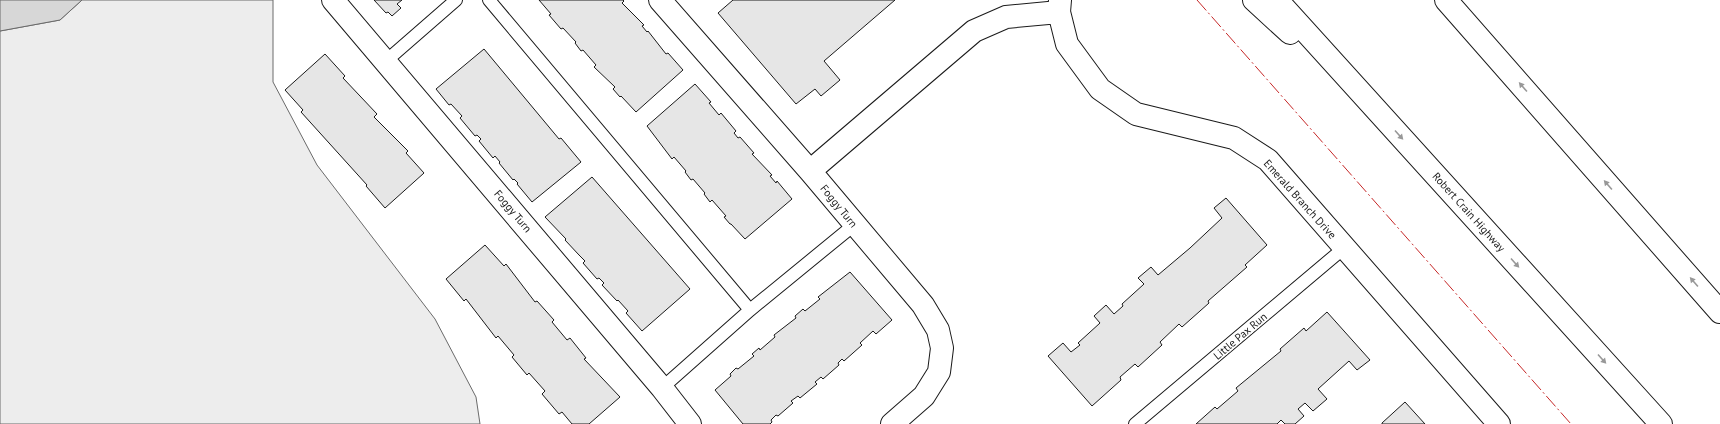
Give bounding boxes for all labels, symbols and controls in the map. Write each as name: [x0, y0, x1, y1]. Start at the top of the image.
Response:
one-way arrow: [1518, 82, 1527, 92]
one-way arrow: [1394, 131, 1403, 140]
street label: Emerald Branch Drive: [1261, 156, 1340, 242]
street label: Robert Crain Highway: [1430, 169, 1509, 255]
one-way arrow: [1604, 179, 1613, 190]
street label: Foggy Turn: [817, 182, 861, 230]
street label: Foggy Turn: [491, 187, 535, 235]
one-way arrow: [1510, 258, 1519, 268]
one-way arrow: [1690, 277, 1699, 288]
street label: Little Pax Run: [1210, 310, 1270, 362]
one-way arrow: [1597, 354, 1607, 364]

